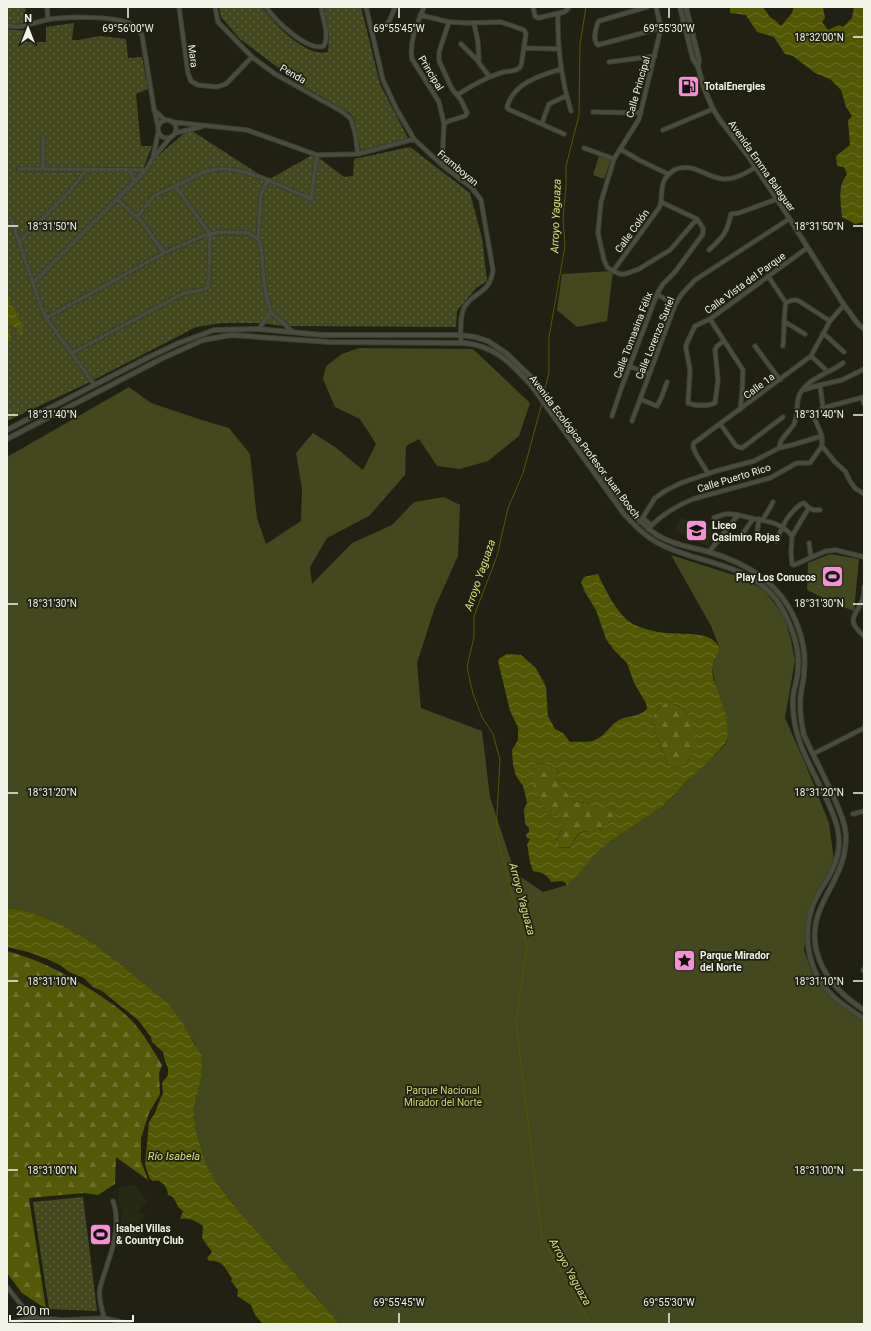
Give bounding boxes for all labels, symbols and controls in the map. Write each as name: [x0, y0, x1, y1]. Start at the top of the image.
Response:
north arrow: [8, 8, 48, 48]
text: N: [24, 12, 32, 25]
text: 69°56'00"W: [102, 23, 154, 34]
text: 69°55'45"W: [373, 23, 425, 34]
text: 69°55'30"W: [643, 23, 695, 34]
text: 18°32'00"N: [794, 32, 844, 43]
street label: Mara: [186, 44, 200, 68]
street label: Principal: [416, 54, 446, 92]
street label: Calle Principal: [624, 55, 652, 119]
street label: Penda: [278, 62, 308, 86]
fuel station icon: TotalEnergies: [675, 73, 701, 99]
place label: TotalEnergies: [704, 81, 765, 92]
street label: Avenida Emma Balaguer: [726, 118, 798, 214]
street label: Framboyan: [435, 148, 481, 188]
water label: Arroyo Yaguaza: [548, 178, 564, 254]
street label: Calle Colón: [613, 207, 651, 255]
text: 18°31'50"N: [27, 221, 77, 232]
text: 18°31'50"N: [794, 221, 844, 232]
street label: Calle Vista del Parque: [702, 250, 788, 316]
street label: Calle Tomasina Félix: [611, 290, 655, 380]
street label: Calle Lorenzo Suriel: [633, 295, 677, 381]
street label: Calle 1a: [741, 371, 777, 401]
street label: Avenida Ecológica Profesor Juan Bosch: [527, 373, 643, 521]
text: 18°31'40"N: [27, 409, 77, 420]
text: 18°31'40"N: [794, 409, 844, 420]
street label: Calle Puerto Rico: [696, 462, 772, 494]
school or university icon: Liceo Casimiro Rojas: [683, 518, 709, 544]
place label: Liceo Casimiro Rojas: [712, 520, 780, 543]
water label: Arroyo Yaguaza: [461, 538, 498, 613]
sports icon: Play Los Conucos: [819, 564, 845, 590]
place label: Play Los Conucos: [736, 572, 816, 583]
text: 18°31'30"N: [27, 598, 77, 609]
text: 18°31'30"N: [794, 598, 844, 609]
text: 18°31'20"N: [27, 787, 77, 798]
text: 18°31'20"N: [794, 787, 844, 798]
water label: Arroyo Yaguaza: [506, 860, 538, 937]
place icon: Parque Mirador del Norte: [671, 948, 697, 974]
place label: Parque Mirador del Norte: [700, 950, 770, 973]
text: 18°31'10"N: [27, 976, 77, 987]
text: 18°31'10"N: [794, 976, 844, 987]
park label: Parque Nacional Mirador del Norte: [404, 1085, 482, 1108]
water label: Río Isabela: [148, 1150, 200, 1163]
text: 18°31'00"N: [27, 1165, 77, 1176]
text: 18°31'00"N: [794, 1165, 844, 1176]
sports icon: Isabel Villas & Country Club: [88, 1221, 114, 1247]
place label: Isabel Villas & Country Club: [116, 1223, 184, 1246]
water label: Arroyo Yaguaza: [546, 1235, 594, 1308]
scale bar: [10, 1297, 133, 1323]
text: 69°55'45"W: [373, 1297, 425, 1308]
text: 69°55'30"W: [643, 1297, 695, 1308]
text: 200 m: [16, 1304, 50, 1318]

